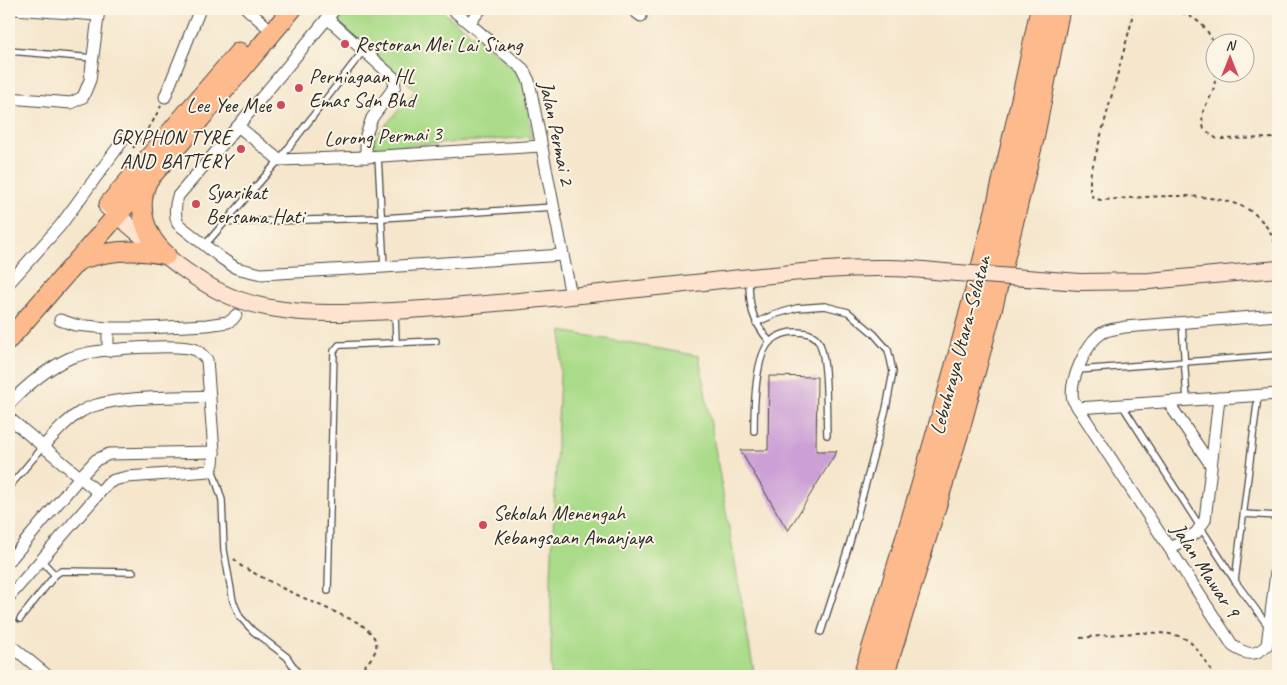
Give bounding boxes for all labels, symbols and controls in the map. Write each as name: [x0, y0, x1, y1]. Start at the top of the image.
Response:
place label: Restoran Mei Lai Siang: [355, 31, 524, 57]
north arrow: [1204, 32, 1254, 82]
text: N: [1226, 37, 1237, 54]
marker: Restoran Mei Lai Siang: [339, 38, 351, 50]
place label: Perniagaan HL Emas Sdn Bhd: [309, 63, 418, 113]
street label: Jalan Permai 2: [533, 78, 581, 189]
marker: Perniagaan HL Emas Sdn Bhd: [293, 82, 305, 94]
place label: Lee Yee Mee: [186, 92, 272, 118]
marker: Lee Yee Mee: [275, 99, 287, 111]
street label: Lorong Permai 3: [323, 120, 444, 152]
place label: GRYPHON TYRE AND BATTERY: [111, 124, 235, 174]
marker: GRYPHON TYRE AND BATTERY: [235, 143, 247, 155]
place label: Syarikat Bersama Hati: [206, 179, 307, 229]
marker: Syarikat Bersama Hati: [190, 198, 202, 210]
street label: Lebuhraya Utara–Selatan: [924, 251, 997, 437]
place label: Sekolah Menengah Kebangsaan Amanjaya: [493, 500, 655, 550]
street label: Jalan Mawar 9: [1165, 517, 1247, 624]
marker: Sekolah Menengah Kebangsaan Amanjaya: [477, 519, 489, 531]

